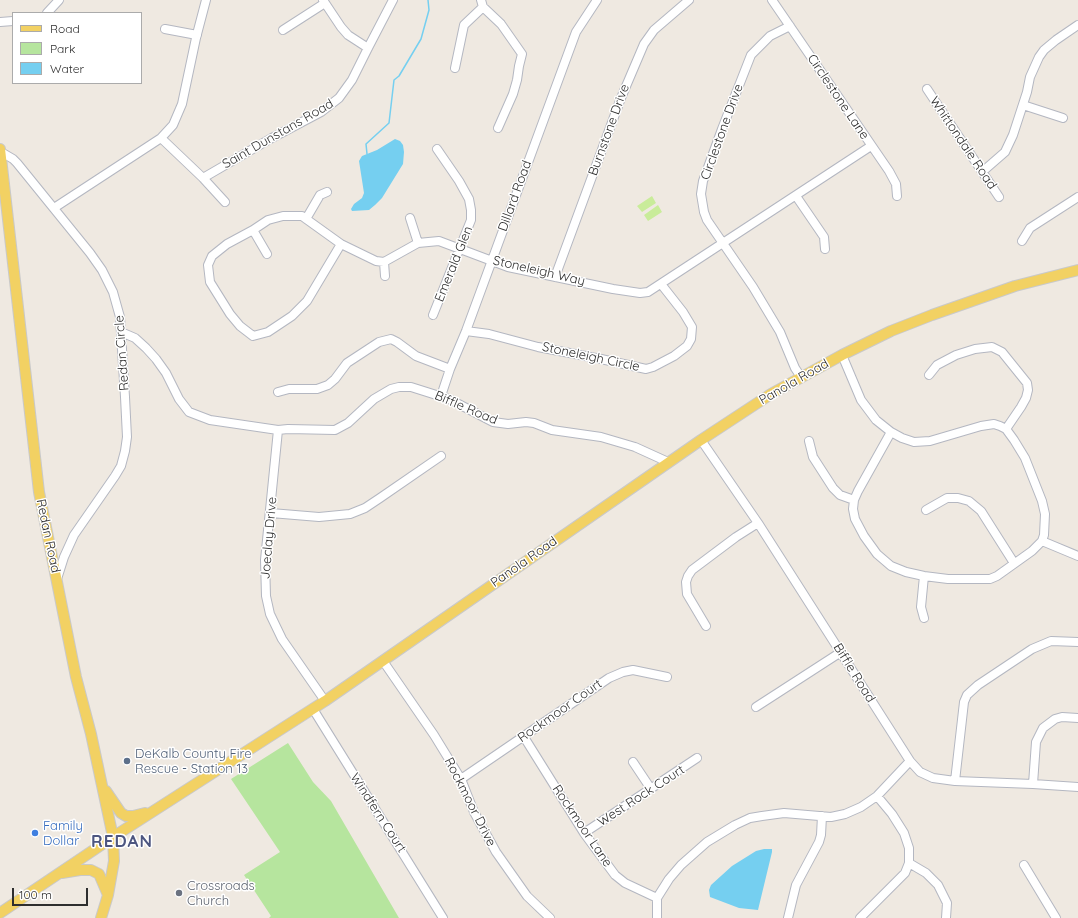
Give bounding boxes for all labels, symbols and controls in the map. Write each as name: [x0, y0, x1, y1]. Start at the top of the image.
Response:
legend: [12, 12, 142, 84]
text: Road: [50, 21, 80, 36]
text: Park: [50, 41, 75, 56]
street label: Circlestone Lane: [804, 51, 872, 143]
text: Water: [50, 61, 84, 76]
street label: Burnstone Drive: [585, 82, 633, 178]
street label: Circlestone Drive: [697, 82, 747, 182]
street label: Whittondale Road: [926, 94, 1000, 192]
street label: Saint Dunstans Road: [220, 96, 336, 172]
street label: Dillard Road: [495, 158, 535, 234]
street label: Emerald Glen: [432, 224, 476, 304]
street label: Stoneleigh Way: [491, 253, 587, 289]
street label: Redan Circle: [112, 315, 132, 391]
street label: Stoneleigh Circle: [541, 339, 641, 375]
street label: Panola Road: [756, 356, 832, 408]
street label: Biffle Road: [432, 388, 500, 428]
street label: Joeclay Drive: [258, 496, 280, 580]
street label: Redan Road: [33, 498, 63, 574]
street label: Panola Road: [488, 533, 560, 591]
street label: Biffle Road: [830, 641, 878, 705]
street label: Rockmoor Court: [515, 676, 605, 746]
place label: DeKalb County Fire Rescue - Station 13: [135, 746, 252, 777]
street label: Rockmoor Drive: [441, 755, 499, 849]
marker: DeKalb County Fire Rescue - Station 13: [122, 756, 132, 766]
street label: West Rock Court: [595, 762, 687, 830]
street label: Windfern Court: [347, 770, 409, 856]
street label: Rockmoor Lane: [549, 782, 615, 870]
place label: Family Dollar: [43, 818, 83, 849]
marker: Family Dollar: [30, 828, 40, 838]
district label: REDAN: [91, 832, 153, 852]
place label: Crossroads Church: [187, 878, 255, 909]
scale bar: [14, 880, 90, 906]
text: 100 m: [19, 887, 52, 902]
marker: Crossroads Church: [174, 888, 184, 898]

